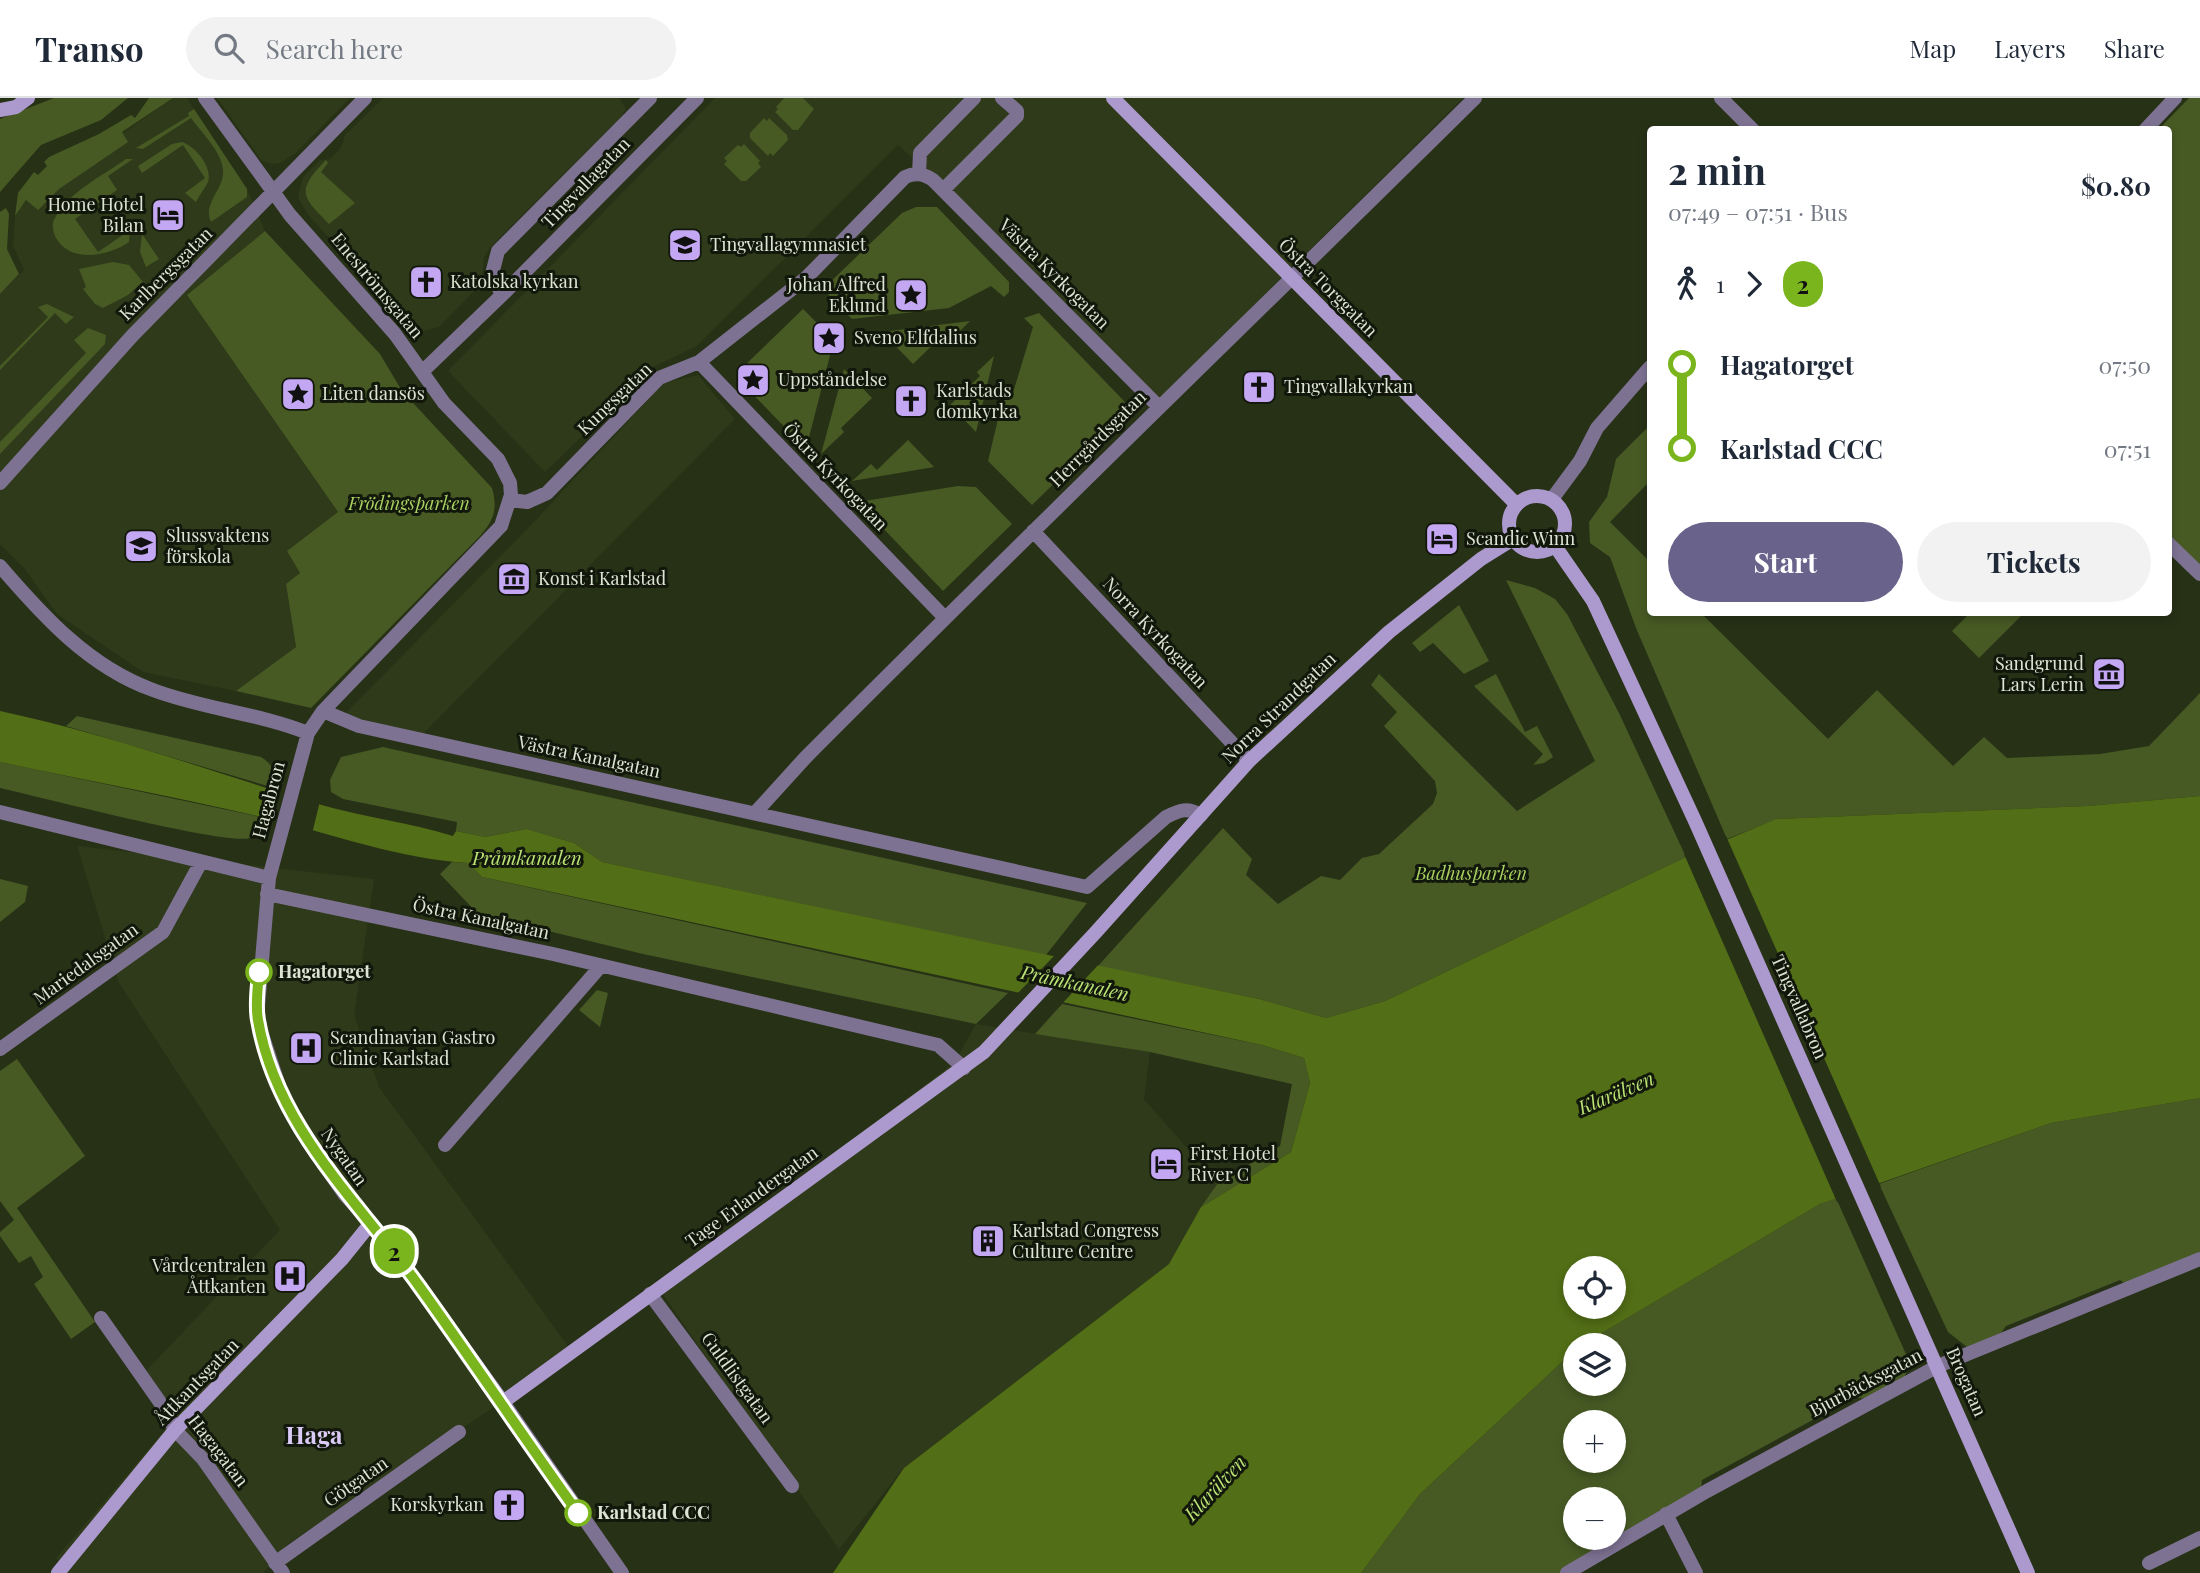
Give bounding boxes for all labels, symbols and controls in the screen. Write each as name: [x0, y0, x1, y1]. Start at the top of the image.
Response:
search box: [186, 17, 676, 80]
text: Transo: [35, 26, 144, 70]
icon: search: [210, 29, 248, 67]
text: Search here: [266, 31, 403, 66]
text: Map: [1910, 32, 1956, 64]
text: Layers: [1994, 32, 2066, 64]
text: Share: [2104, 32, 2165, 64]
street label: Tingvallagatan: [536, 131, 635, 233]
text: 2 min: [1668, 144, 1766, 195]
text: $0.80: [2081, 168, 2151, 203]
place label: Home Hotel Bilan: [47, 192, 144, 237]
hotel icon: Home Hotel Bilan: [149, 196, 187, 234]
text: 07:49 – 07:51 · Bus: [1668, 196, 1848, 227]
street label: Västra Kyrkogatan: [993, 212, 1115, 334]
street label: Karlbergsgatan: [113, 221, 217, 325]
school or university icon: Tingvallagymnasiet: [666, 226, 704, 264]
street label: Eneströmsgatan: [326, 227, 429, 343]
place label: Tingvallagymnasiet: [710, 232, 867, 256]
street label: Östra Torggatan: [1274, 233, 1384, 342]
church icon: Katolska kyrkan: [407, 263, 445, 301]
icon: walk: [1668, 265, 1706, 303]
icon: forward: [1735, 265, 1773, 303]
text: 1: [1716, 268, 1725, 299]
text: 2: [1797, 268, 1809, 300]
place label: Katolska kyrkan: [450, 269, 579, 293]
place label: Johan Alfred Eklund: [786, 272, 887, 317]
place icon: Johan Alfred Eklund: [892, 276, 930, 314]
place icon: Sveno Elfdalius: [810, 319, 848, 357]
place label: Sveno Elfdalius: [854, 325, 977, 349]
text: Hagatorget: [1720, 347, 1854, 382]
text: 07:50: [2098, 349, 2151, 380]
street label: Kungsgatan: [572, 357, 657, 440]
place icon: Uppståndelse: [734, 361, 772, 399]
place label: Uppståndelse: [778, 367, 887, 391]
church icon: Tingvallakyrkan: [1240, 368, 1278, 406]
place label: Tingvallakyrkan: [1284, 374, 1414, 398]
place icon: Liten dansös: [279, 375, 317, 413]
place label: Karlstads domkyrka: [936, 378, 1018, 423]
place label: Liten dansös: [322, 381, 425, 405]
church icon: Karlstads domkyrka: [892, 382, 930, 420]
street label: Herrgårdsgatan: [1044, 385, 1151, 492]
street label: Östra Kyrkogatan: [778, 417, 894, 536]
text: Karlstad CCC: [1720, 431, 1883, 466]
text: 07:51: [2104, 433, 2151, 464]
park label: Frödingsparken: [347, 491, 470, 515]
hotel icon: Scandic Winn: [1423, 520, 1461, 558]
button: Start: [1668, 522, 1903, 602]
button: Tickets: [1917, 522, 2151, 602]
place label: Slussvaktens förskola: [166, 523, 269, 568]
place label: Scandic Winn: [1466, 526, 1575, 550]
school or university icon: Slussvaktens förskola: [122, 527, 160, 565]
museum icon: Konst i Karlstad: [495, 560, 533, 598]
place label: Konst i Karlstad: [538, 566, 667, 590]
street label: Norra Kyrkogatan: [1098, 572, 1214, 693]
street label: Norra Strandgatan: [1216, 646, 1341, 768]
place label: Sandgrund Lars Lerin: [1995, 651, 2085, 696]
museum icon: Sandgrund Lars Lerin: [2090, 655, 2128, 693]
street label: Västra Kanalgatan: [515, 729, 663, 783]
street label: Hagabron: [246, 758, 290, 841]
water label: Pråmkanalen: [471, 844, 582, 870]
park label: Badhusparken: [1414, 861, 1527, 885]
street label: Östra Kanalgatan: [411, 892, 552, 944]
street label: Mariedalsgatan: [28, 917, 143, 1009]
street label: Tingvallabron: [1766, 951, 1834, 1063]
water label: Pråmkanalen: [1018, 958, 1131, 1006]
marker: Hagatorget: [246, 959, 272, 985]
place label: Hagatorget: [278, 959, 371, 983]
place label: Scandinavian Gastro Clinic Karlstad: [330, 1025, 495, 1070]
hospital icon: Scandinavian Gastro Clinic Karlstad: [287, 1029, 325, 1067]
water label: Klarälven: [1573, 1064, 1658, 1120]
street label: Nygatan: [316, 1123, 374, 1190]
street label: Tage Erlandergatan: [680, 1140, 823, 1252]
place label: First Hotel River C: [1190, 1141, 1276, 1186]
hotel icon: First Hotel River C: [1147, 1145, 1185, 1183]
place label: Karlstad Congress Culture Centre: [1012, 1218, 1159, 1263]
building icon: Karlstad Congress Culture Centre: [969, 1222, 1007, 1260]
line badge: 2: [371, 1228, 417, 1274]
text: 2: [388, 1235, 400, 1267]
place label: Vårdcentralen Åttkanten: [151, 1253, 266, 1298]
map controls: [1563, 1256, 1626, 1550]
button: locate: [1563, 1256, 1626, 1319]
hospital icon: Vårdcentralen Åttkanten: [271, 1257, 309, 1295]
street label: Guldlistgatan: [697, 1327, 779, 1428]
street label: Åttkantsgatan: [148, 1333, 244, 1430]
button: layers: [1563, 1333, 1626, 1396]
street label: Bjurbäcksgatan: [1805, 1342, 1926, 1422]
street label: Brogatan: [1941, 1343, 1993, 1420]
street label: Hagagatan: [183, 1409, 255, 1492]
button: +: [1563, 1410, 1626, 1473]
district label: Haga: [286, 1418, 343, 1450]
water label: Klarälven: [1177, 1449, 1251, 1526]
street label: Götgatan: [319, 1450, 392, 1512]
church icon: Korskyrkan: [490, 1486, 528, 1524]
button: −: [1563, 1487, 1626, 1550]
place label: Korskyrkan: [390, 1492, 484, 1516]
marker: Karlstad CCC: [565, 1500, 591, 1526]
place label: Karlstad CCC: [597, 1500, 710, 1524]

